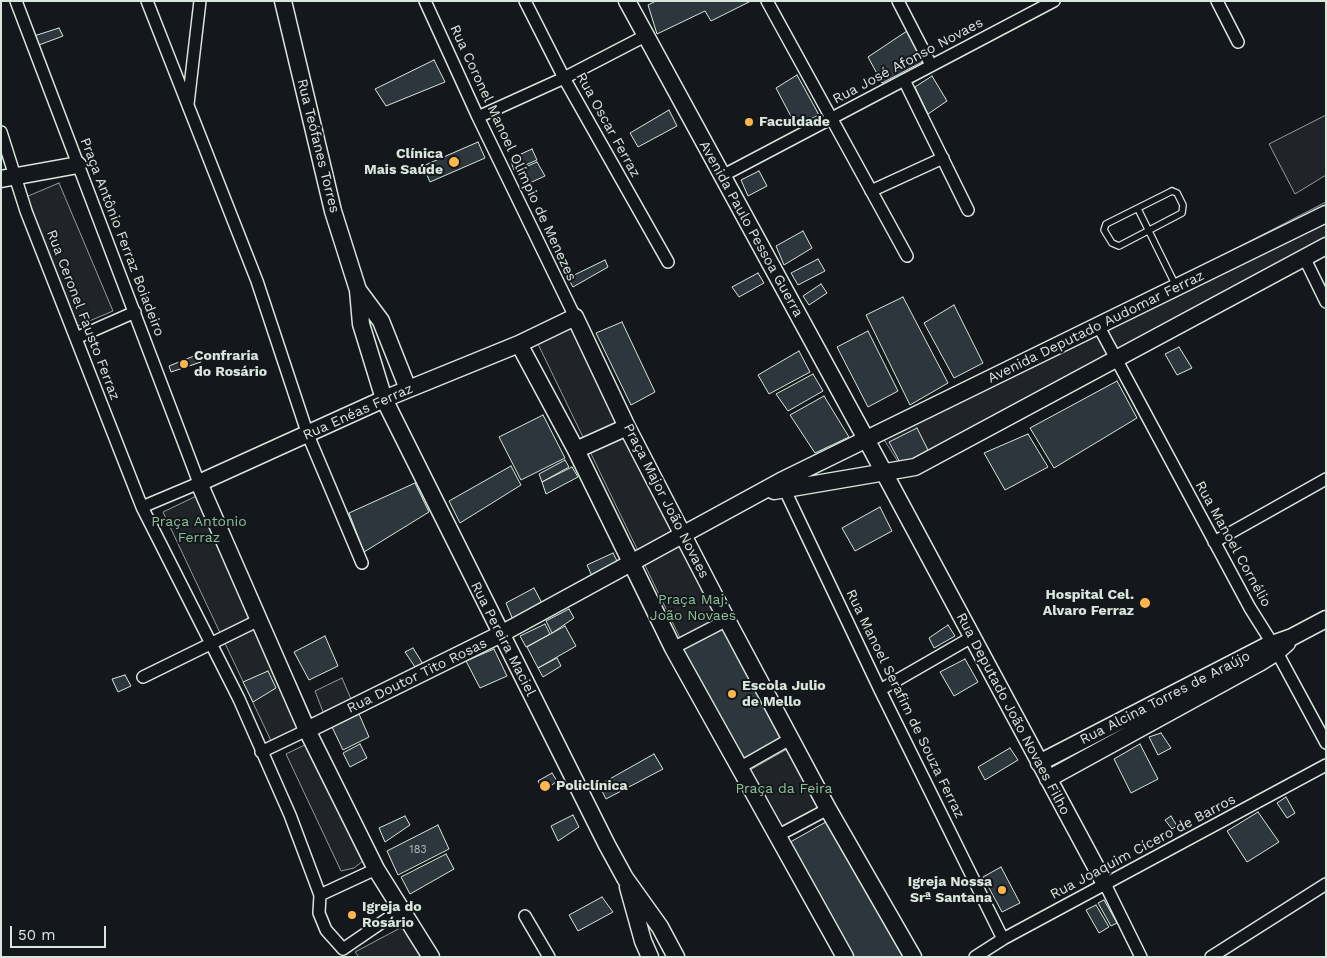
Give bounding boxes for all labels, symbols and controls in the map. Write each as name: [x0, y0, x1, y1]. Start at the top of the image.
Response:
street label: Rua José Afonso Novaes: [830, 14, 986, 108]
street label: Rua Coronel Manoel Olímpio de Menezes: [446, 22, 580, 284]
street label: Rua Oscar Ferraz: [572, 70, 644, 180]
street label: Rua Teófanes Torres: [293, 77, 343, 215]
place label: Faculdade: [759, 114, 830, 130]
marker: Faculdade: [743, 116, 755, 128]
street label: Praça Antônio Ferraz Boiadeiro: [76, 135, 168, 339]
street label: Avenida Paulo Pessoa Guerra: [695, 138, 807, 320]
place label: Clínica Mais Saúde: [364, 146, 443, 178]
marker: Clínica Mais Saúde: [447, 155, 461, 169]
street label: Rua Ceronel Fausto Ferraz: [43, 227, 123, 403]
street label: Avenida Deputado Audomar Ferraz: [985, 267, 1207, 387]
place label: Confraria do Rosário: [194, 348, 267, 381]
marker: Confraria do Rosário: [178, 358, 190, 370]
street label: Rua Enéas Ferraz: [300, 380, 416, 444]
street label: Praça Major João Novaes: [620, 421, 712, 581]
street label: Rua Manoel Cornélio: [1191, 478, 1275, 610]
park label: Praça Antonio Ferraz: [151, 514, 247, 546]
street label: Rua Pereira Maciel: [467, 579, 539, 699]
street label: Rua Manoel Serafim de Souza Ferraz: [842, 587, 968, 821]
place label: Hospital Cel. Alvaro Ferraz: [1043, 587, 1134, 620]
park label: Praça Maj. João Novaes: [650, 592, 736, 624]
marker: Hospital Cel. Alvaro Ferraz: [1138, 596, 1152, 610]
street label: Rua Deputado João Novaes Filho: [952, 610, 1074, 818]
street label: Rua Doutor Tito Rosas: [344, 635, 490, 717]
street label: Rua Alcina Torres de Araújo: [1077, 648, 1253, 748]
place label: Escola Julio de Mello: [742, 678, 826, 710]
marker: Escola Julio de Mello: [726, 688, 738, 700]
place label: Policlínica: [556, 778, 628, 794]
marker: Policlínica: [538, 779, 552, 793]
park label: Praça da Feira: [735, 781, 833, 797]
street label: Rua Joaquim Cícero de Barros: [1047, 791, 1239, 903]
house number: 183: [409, 843, 427, 857]
place label: Igreja Nossa Srª Santana: [908, 874, 992, 906]
marker: Igreja Nossa Srª Santana: [996, 884, 1008, 896]
place label: Igreja do Rosário: [362, 899, 422, 932]
marker: Igreja do Rosário: [346, 909, 358, 921]
scale bar: [12, 916, 109, 948]
text: 50 m: [18, 926, 55, 944]

